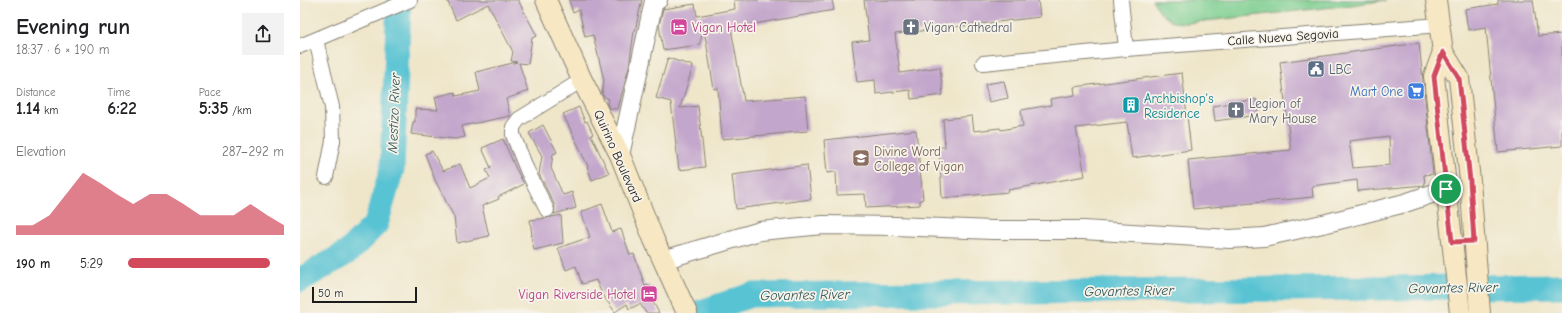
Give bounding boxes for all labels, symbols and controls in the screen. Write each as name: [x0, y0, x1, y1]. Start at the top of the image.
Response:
button: share: [242, 13, 284, 55]
text: Evening run: [16, 14, 130, 40]
hotel icon: Vigan Hotel: [669, 17, 689, 37]
church icon: Vigan Cathedral: [901, 17, 921, 37]
place label: Vigan Hotel: [692, 20, 756, 35]
place label: Vigan Cathedral: [924, 20, 1012, 35]
street label: Calle Nueva Segovia: [1227, 26, 1339, 48]
text: 18:37 · 6 × 190 m: [16, 42, 110, 57]
public building icon: LBC: [1306, 59, 1326, 79]
place label: LBC: [1329, 62, 1352, 77]
water label: Mestizo River: [384, 71, 404, 154]
supermarket icon: Mart One: [1406, 81, 1426, 101]
place label: Mart One: [1350, 84, 1403, 99]
text: Distance: [16, 86, 55, 99]
text: Time: [107, 86, 130, 99]
text: Pace: [199, 86, 221, 99]
place label: Archbishop's Residence: [1144, 91, 1214, 121]
building icon: Archbishop's Residence: [1121, 95, 1141, 115]
place label: Legion of Mary House: [1249, 96, 1317, 126]
text: 1.14: [16, 99, 40, 118]
text: 6:22: [107, 99, 137, 118]
text: 5:35: [199, 99, 229, 118]
church icon: Legion of Mary House: [1226, 100, 1246, 120]
text: km: [40, 104, 58, 117]
text: /km: [229, 104, 252, 117]
street label: Quirino Boulevard: [591, 107, 645, 205]
text: Elevation: [16, 144, 66, 159]
text: 287–292 m: [222, 144, 284, 159]
place label: Divine Word College of Vigan: [874, 144, 964, 174]
school or university icon: Divine Word College of Vigan: [851, 148, 871, 168]
pin: [1429, 172, 1463, 206]
icon: arrive: [1435, 178, 1457, 200]
text: 190 m: [16, 256, 50, 271]
text: 5:29: [80, 256, 103, 271]
water label: Govantes River: [1408, 279, 1499, 297]
water label: Govantes River: [1084, 282, 1175, 300]
hotel icon: Vigan Riverside Hotel: [639, 284, 659, 304]
scale bar: [312, 285, 417, 304]
water label: Govantes River: [760, 286, 851, 304]
text: 50 m: [318, 287, 343, 300]
place label: Vigan Riverside Hotel: [518, 287, 636, 302]

